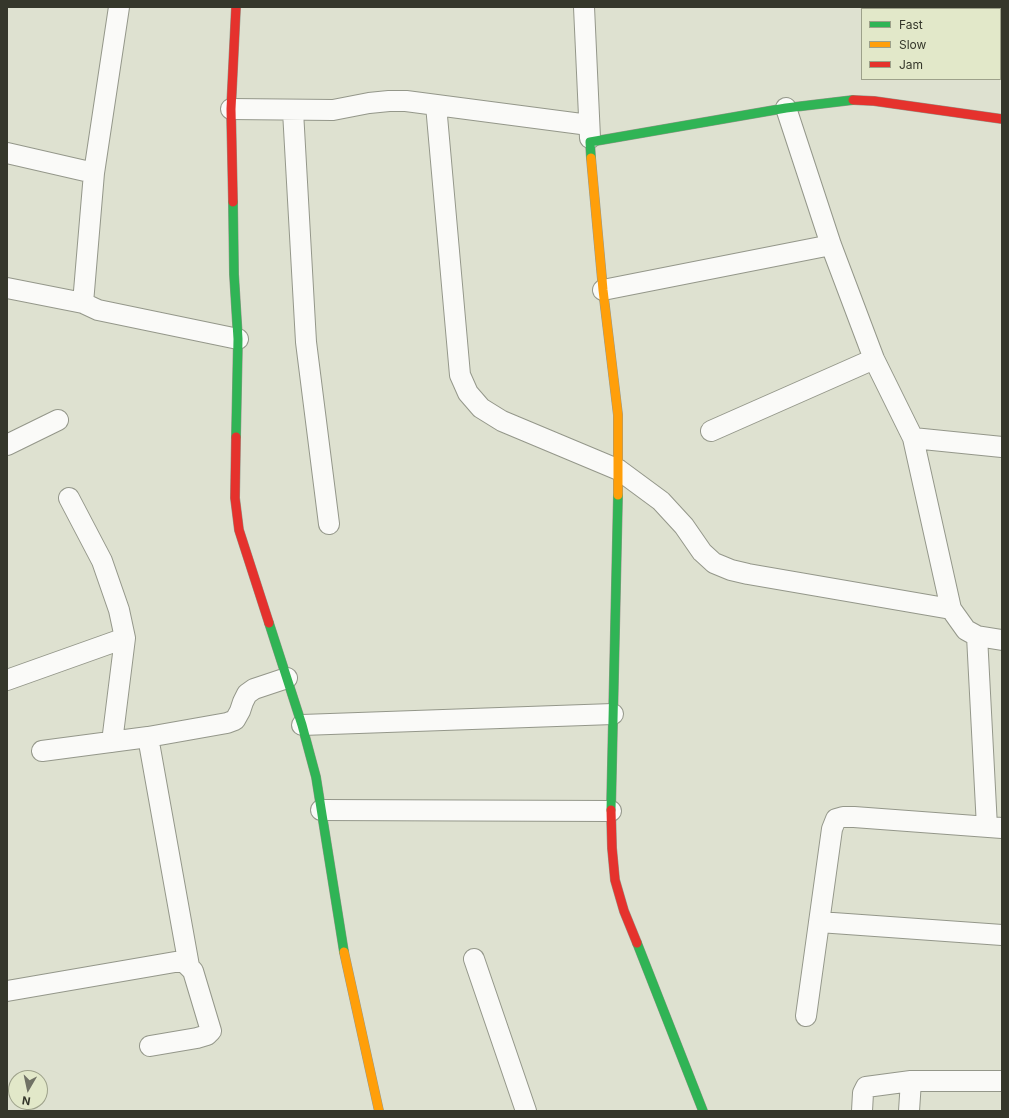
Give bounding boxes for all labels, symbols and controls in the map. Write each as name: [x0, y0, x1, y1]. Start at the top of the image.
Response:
legend: [861, 8, 1001, 80]
text: Fast: [899, 17, 923, 32]
text: Slow: [899, 37, 926, 52]
text: Jam: [899, 57, 923, 72]
north arrow: [8, 1070, 48, 1110]
text: N: [21, 1093, 32, 1108]

